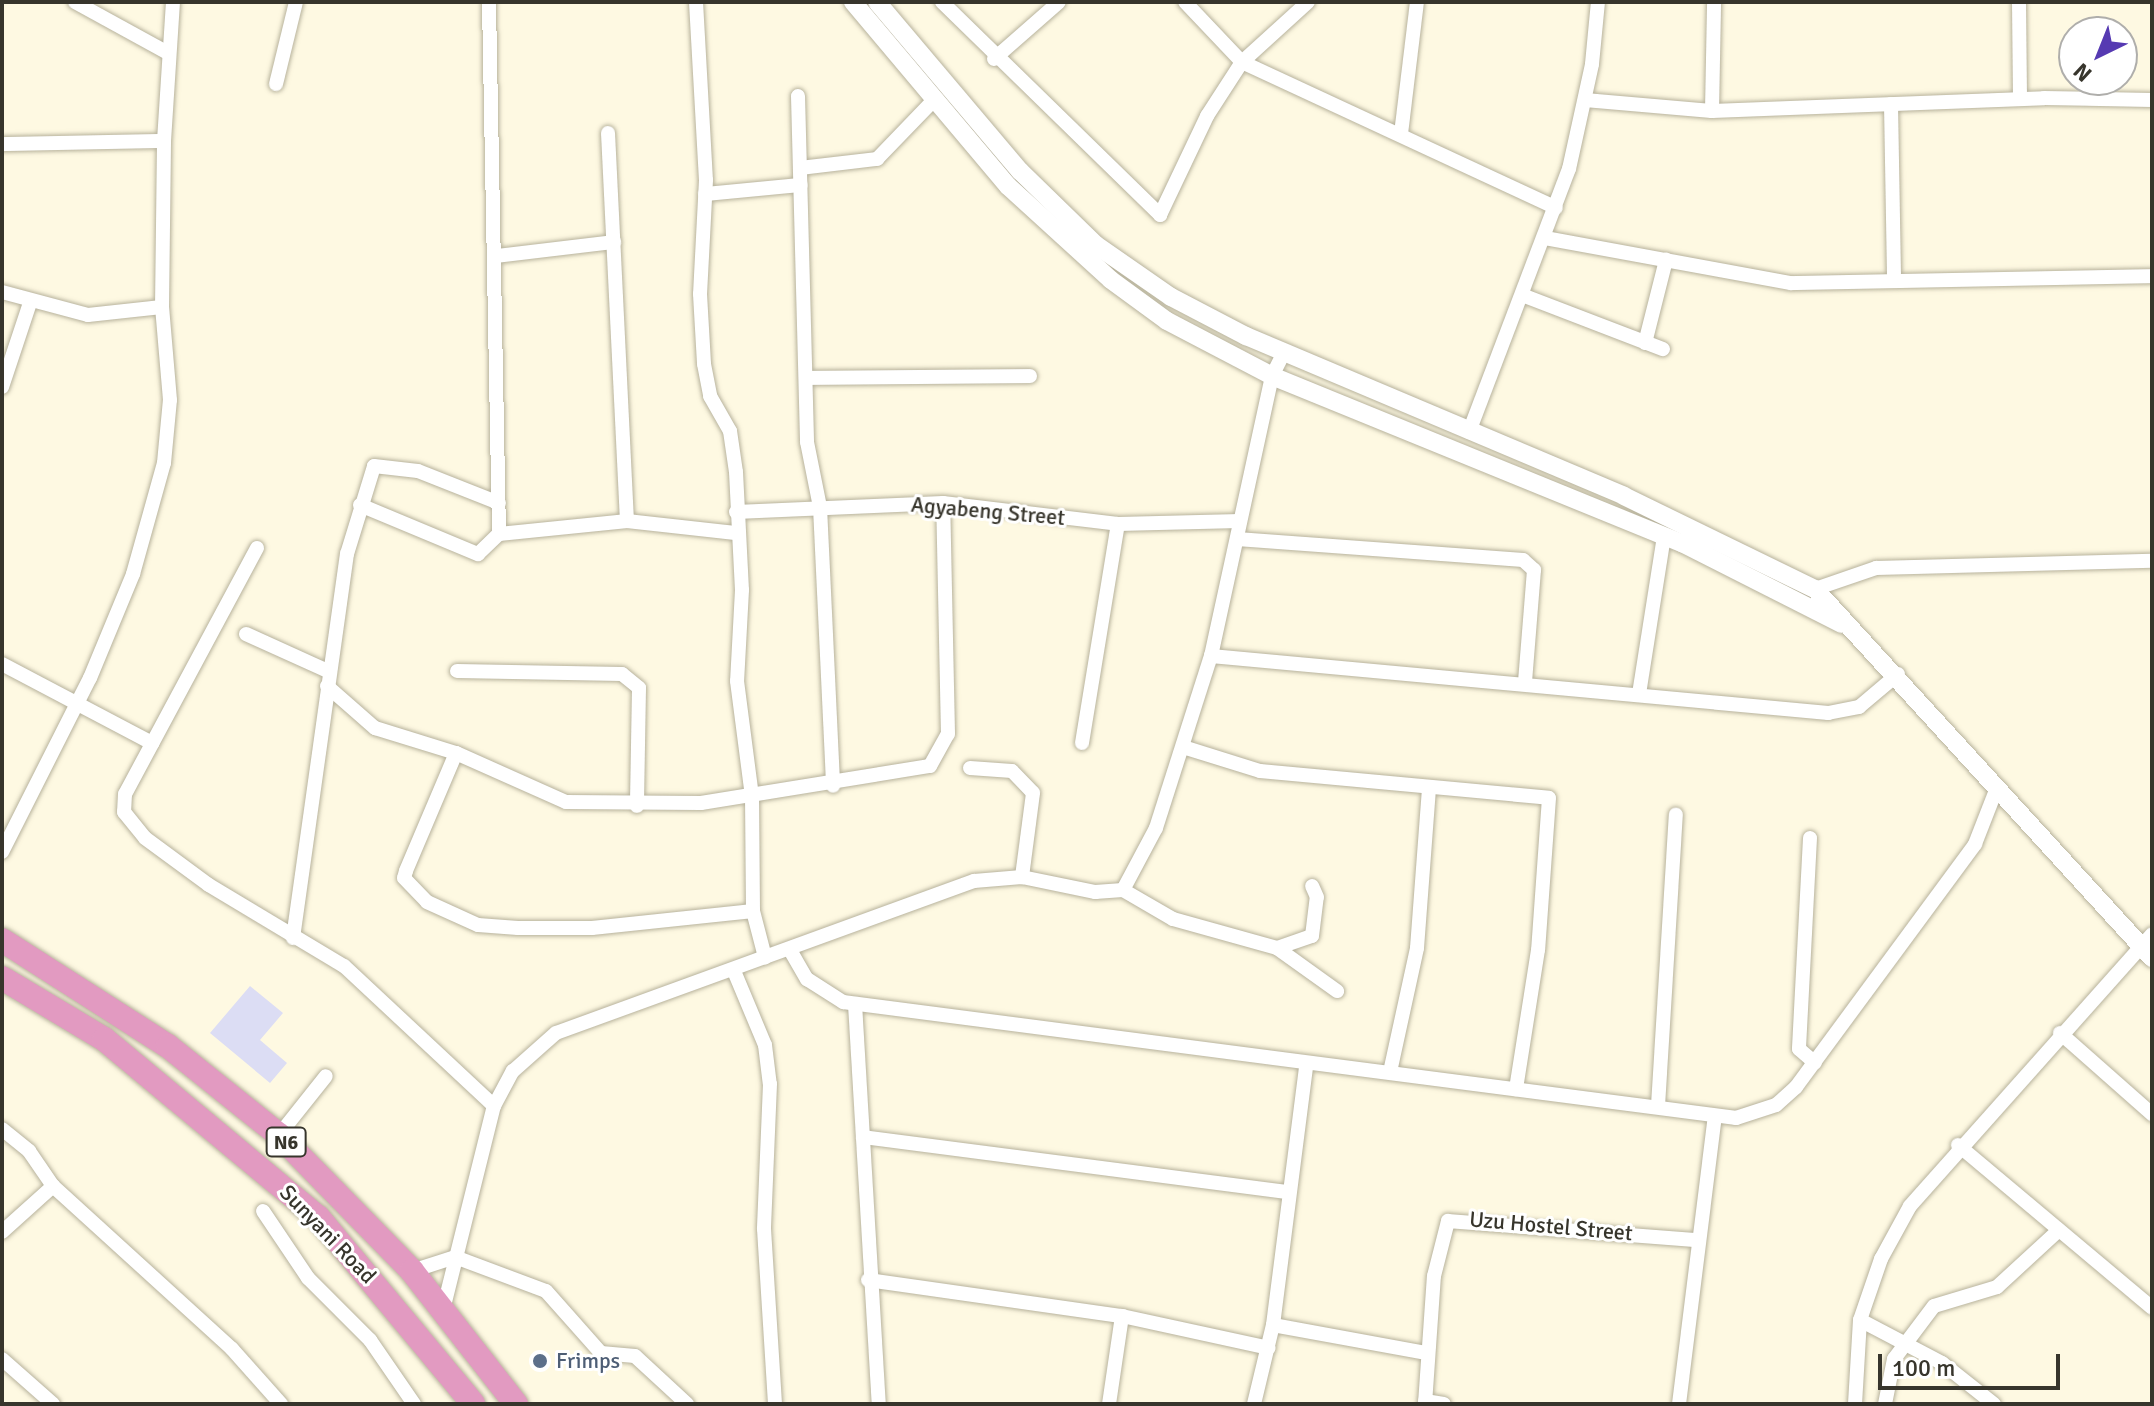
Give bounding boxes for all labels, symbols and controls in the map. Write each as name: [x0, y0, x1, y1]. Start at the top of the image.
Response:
north arrow: [2058, 16, 2138, 96]
text: N: [2068, 57, 2097, 88]
street label: Agyabeng Street: [910, 491, 1066, 531]
road number: N6: [264, 1126, 308, 1158]
street label: Sunyani Road: [274, 1179, 382, 1289]
street label: Uzu Hostel Street: [1468, 1206, 1634, 1246]
scale bar: [1882, 1338, 2064, 1388]
place label: Frimps: [556, 1348, 620, 1374]
marker: Frimps: [531, 1352, 549, 1370]
text: 100 m: [1892, 1353, 1955, 1383]

